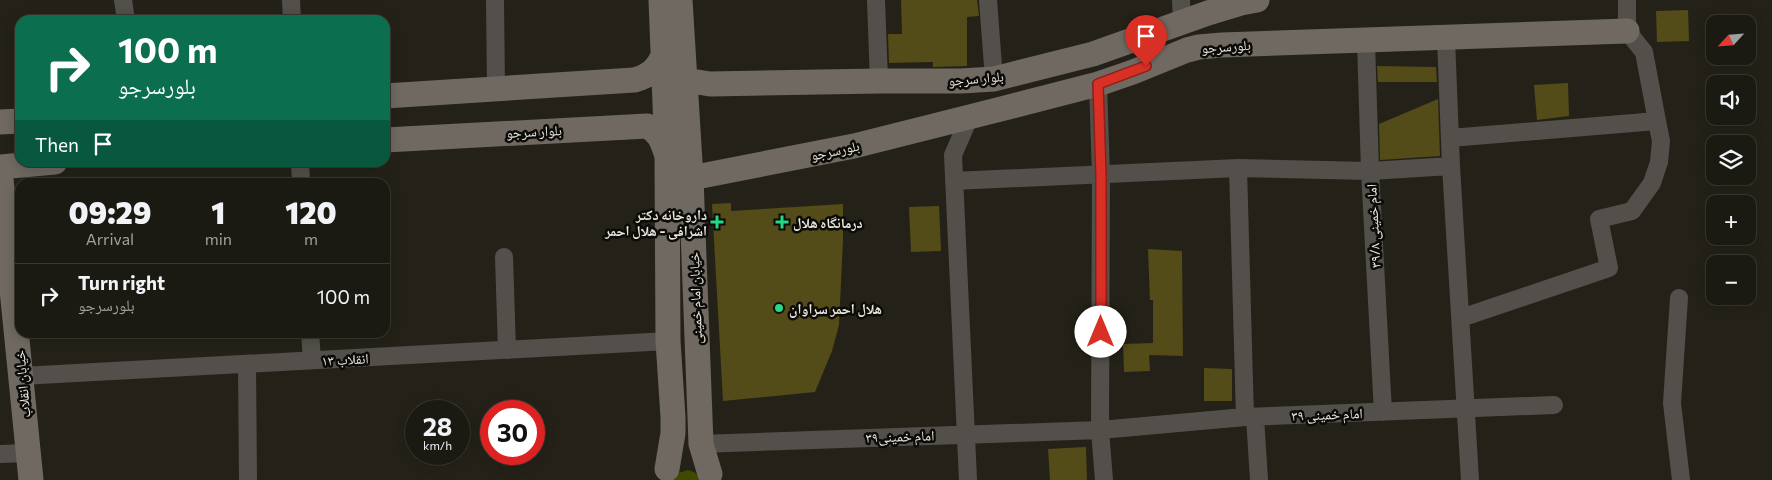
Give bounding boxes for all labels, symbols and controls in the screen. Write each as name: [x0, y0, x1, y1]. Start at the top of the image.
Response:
pin: [1125, 15, 1167, 66]
north arrow: [1706, 15, 1756, 65]
map controls: [1706, 15, 1756, 305]
icon: arrive: [1132, 22, 1160, 50]
text: 100 m: [118, 27, 218, 70]
icon: right: [35, 35, 100, 100]
street label: بلورسرجو: [1201, 36, 1252, 57]
street label: بلوار سرجو: [948, 67, 1005, 90]
text: بلورسرجو: [118, 72, 196, 99]
button: sound: [1706, 75, 1756, 125]
street label: بلوار سرجو: [506, 121, 562, 142]
icon: arrive: [89, 130, 117, 158]
text: Then: [35, 133, 79, 156]
button: layers: [1706, 135, 1756, 185]
street label: بلورسرجو: [809, 137, 861, 164]
street label: امام خمینی ۳۹/۸: [1362, 184, 1386, 268]
text: 09:29: [68, 193, 151, 230]
text: 1: [211, 193, 225, 230]
text: 120: [285, 193, 337, 230]
button: +: [1706, 195, 1756, 245]
place label: داروخانه دکتر اشرافی - هلال احمر: [604, 206, 707, 240]
place label: درمانگاه هلال: [793, 214, 863, 231]
marker: درمانگاه هلال: [775, 215, 789, 229]
marker: داروخانه دکتر اشرافی - هلال احمر: [711, 216, 723, 228]
text: Arrival: [86, 229, 134, 248]
text: min: [205, 229, 232, 248]
text: m: [304, 229, 318, 248]
street label: خیابان امام خمینی: [685, 252, 707, 344]
button: −: [1706, 255, 1756, 305]
text: Turn right: [78, 271, 165, 294]
icon: right: [35, 282, 63, 310]
text: 100 m: [317, 285, 370, 308]
text: بلورسرجو: [78, 295, 135, 314]
place label: هلال احمر سراوان: [789, 300, 882, 318]
marker: هلال احمر سراوان: [773, 302, 785, 314]
position arrow: [1074, 305, 1126, 357]
street label: خیابان انقلاب: [11, 349, 34, 418]
street label: انقلاب ۱۳: [321, 349, 369, 369]
speed limit sign: 30: [480, 400, 545, 465]
street label: امام خمینی ۳۹: [1291, 404, 1363, 426]
text: 28: [423, 411, 452, 441]
street label: امام خمینی۳۹: [865, 426, 935, 448]
text: km/h: [423, 438, 452, 452]

